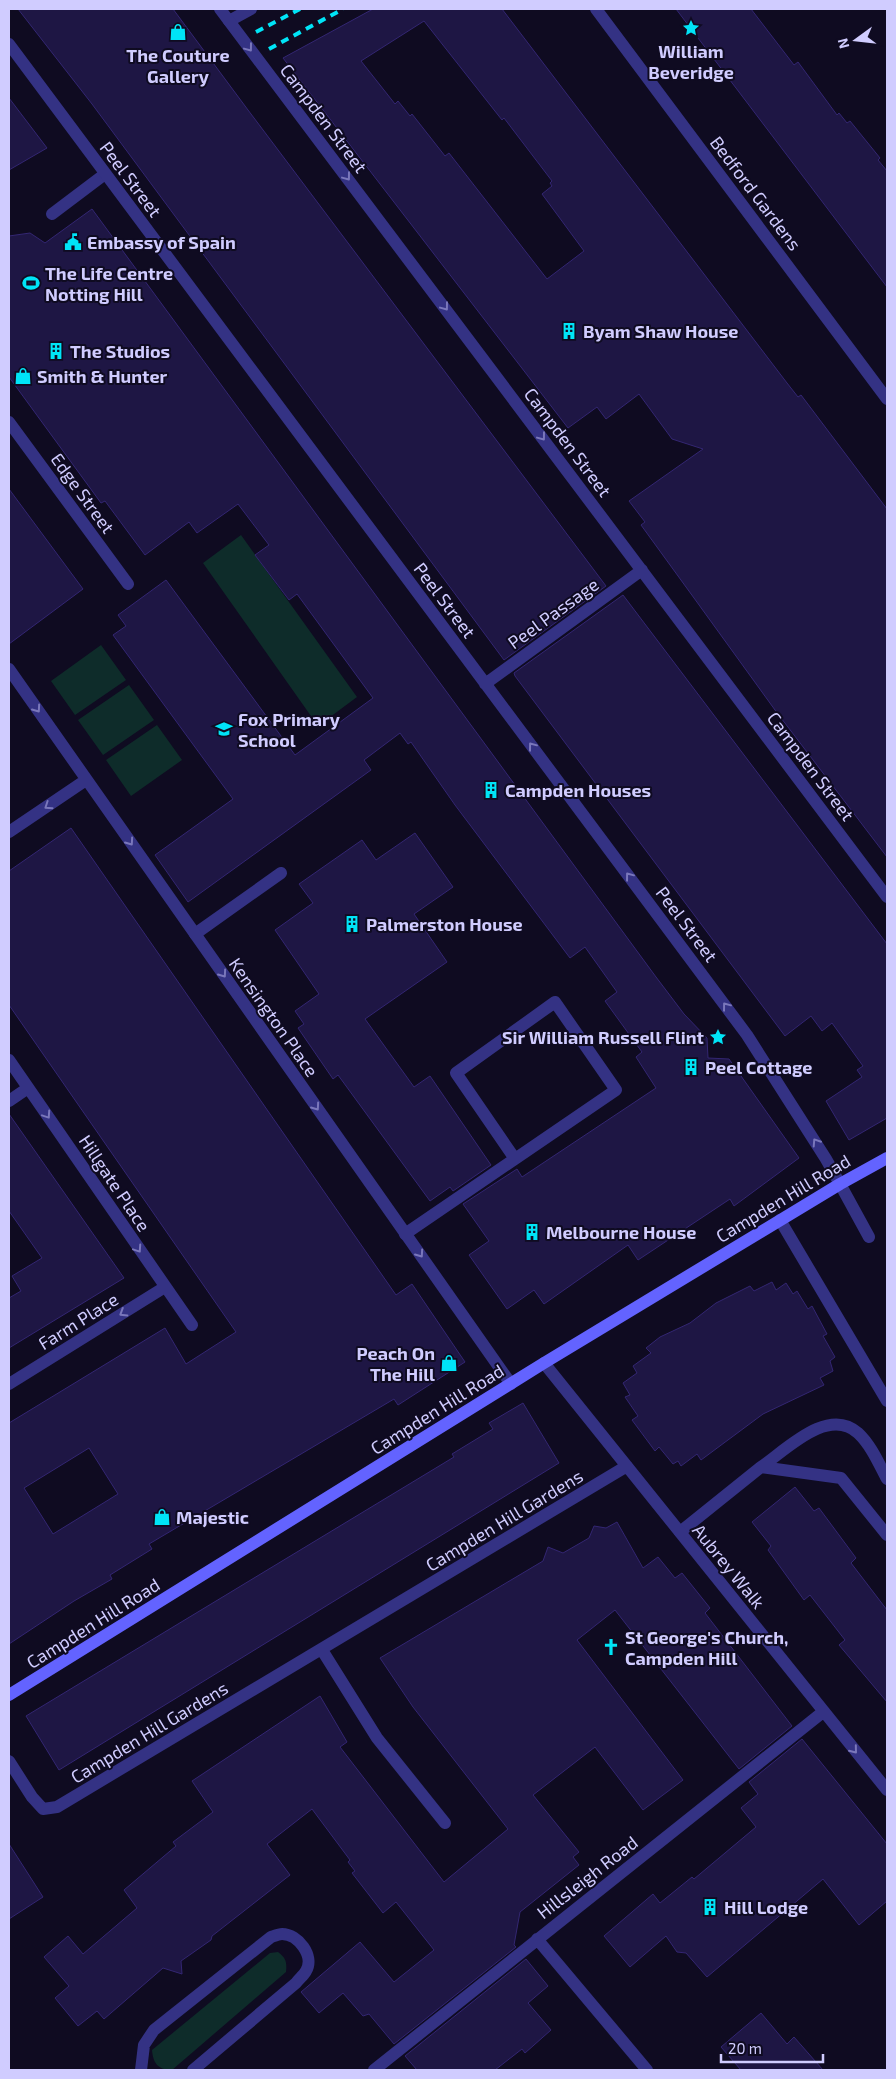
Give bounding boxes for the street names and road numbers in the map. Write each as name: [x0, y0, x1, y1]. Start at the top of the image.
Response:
street label: Campden Street: [276, 59, 372, 177]
street label: Bedford Gardens: [706, 132, 806, 254]
street label: Peel Street: [96, 137, 167, 221]
street label: Campden Street: [520, 383, 616, 501]
street label: Edge Street: [46, 448, 120, 538]
street label: Peel Street: [410, 558, 481, 642]
street label: Peel Passage: [503, 573, 603, 653]
street label: Campden Street: [763, 707, 859, 825]
street label: Peel Street: [652, 882, 723, 966]
street label: Kensington Place: [225, 953, 323, 1081]
street label: Hillgate Place: [75, 1131, 155, 1235]
street label: Campden Hill Road: [712, 1149, 854, 1247]
street label: Farm Place: [34, 1288, 122, 1354]
street label: Campden Hill Road: [366, 1359, 508, 1459]
street label: Campden Hill Gardens: [421, 1464, 587, 1576]
street label: Aubrey Walk: [688, 1519, 770, 1613]
street label: Campden Hill Road: [22, 1573, 164, 1673]
street label: Campden Hill Gardens: [66, 1676, 232, 1788]
street label: Hillsleigh Road: [532, 1831, 642, 1923]

